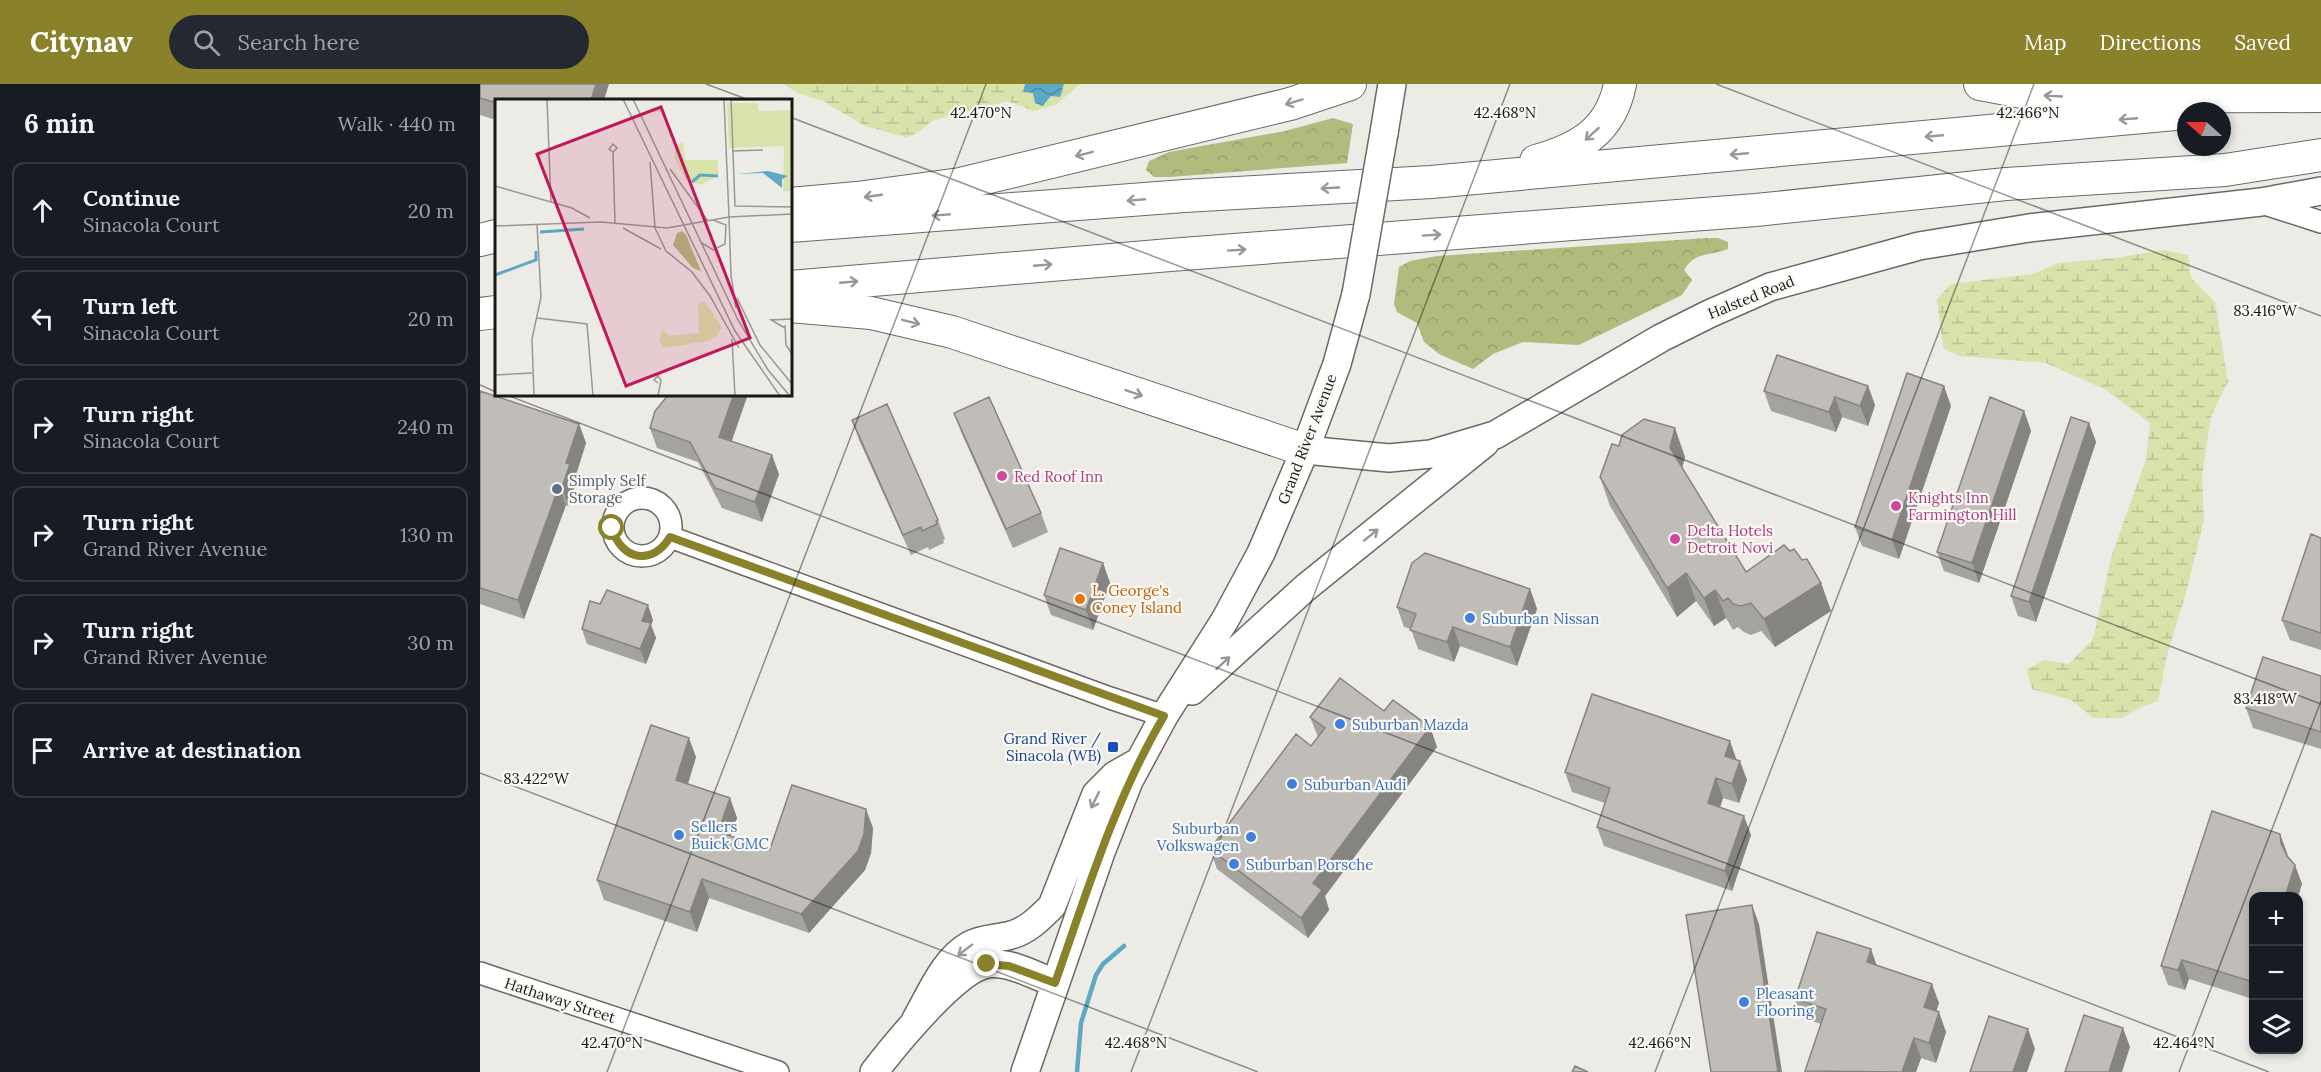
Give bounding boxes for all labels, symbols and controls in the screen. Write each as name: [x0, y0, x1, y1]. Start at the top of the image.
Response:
search box: [169, 15, 589, 69]
text: Citynav: [30, 24, 133, 60]
icon: search: [190, 26, 223, 59]
text: Search here: [238, 28, 360, 56]
text: Map: [2024, 29, 2067, 56]
text: Directions: [2100, 29, 2201, 56]
text: Saved: [2234, 29, 2291, 56]
one-way arrow: [2043, 90, 2063, 101]
one-way arrow: [1285, 97, 1304, 108]
inset map: [495, 99, 792, 396]
north arrow: [2177, 102, 2231, 156]
text: 42.470°N: [950, 103, 1012, 122]
text: 42.468°N: [1474, 103, 1536, 122]
text: 42.466°N: [1997, 103, 2059, 122]
text: 6 min: [24, 107, 95, 140]
text: Walk · 440 m: [338, 111, 456, 136]
one-way arrow: [2118, 113, 2138, 124]
one-way arrow: [1585, 127, 1600, 141]
one-way arrow: [1924, 131, 1944, 142]
one-way arrow: [1075, 148, 1094, 160]
one-way arrow: [1730, 149, 1750, 160]
one-way arrow: [1321, 183, 1341, 194]
text: Continue: [83, 184, 180, 212]
one-way arrow: [863, 190, 883, 201]
icon: ahead: [26, 194, 59, 227]
one-way arrow: [1126, 195, 1146, 206]
text: 20 m: [408, 198, 454, 223]
one-way arrow: [932, 210, 952, 221]
text: Sinacola Court: [83, 212, 220, 237]
one-way arrow: [1421, 229, 1441, 240]
one-way arrow: [1227, 244, 1247, 255]
one-way arrow: [1033, 260, 1053, 271]
street label: Halsted Road: [1705, 271, 1797, 323]
one-way arrow: [838, 276, 858, 287]
text: Turn left: [83, 292, 177, 320]
text: 83.416°W: [2233, 301, 2298, 320]
icon: left: [26, 302, 59, 335]
text: 20 m: [408, 306, 454, 331]
one-way arrow: [901, 317, 920, 329]
text: Sinacola Court: [83, 320, 220, 345]
street label: Grand River Avenue: [1273, 371, 1341, 507]
one-way arrow: [1124, 389, 1143, 400]
text: Turn right: [83, 400, 194, 428]
icon: right: [26, 410, 59, 443]
text: 240 m: [397, 414, 454, 439]
text: Sinacola Court: [83, 428, 220, 453]
place label: Red Roof Inn: [1014, 467, 1103, 486]
marker: Red Roof Inn: [995, 469, 1009, 483]
place label: Simply Self Storage: [569, 471, 647, 507]
marker: Simply Self Storage: [550, 482, 564, 496]
place label: Knights Inn Farmington Hill: [1908, 488, 2016, 524]
marker: Knights Inn Farmington Hill: [1889, 499, 1903, 513]
text: Turn right: [83, 508, 194, 536]
route start: [598, 514, 624, 540]
icon: right: [26, 518, 59, 551]
place label: Delta Hotels Detroit Novi: [1687, 521, 1773, 557]
text: 130 m: [400, 522, 454, 547]
one-way arrow: [1363, 529, 1379, 542]
marker: Delta Hotels Detroit Novi: [1668, 532, 1682, 546]
text: Grand River Avenue: [83, 536, 267, 561]
place label: L. George's Coney Island: [1092, 581, 1182, 617]
marker: L. George's Coney Island: [1073, 592, 1087, 606]
place label: Suburban Nissan: [1482, 609, 1599, 628]
marker: Suburban Nissan: [1463, 611, 1477, 625]
text: Turn right: [83, 616, 194, 644]
icon: right: [26, 626, 59, 659]
text: 30 m: [407, 630, 454, 655]
text: Grand River Avenue: [83, 644, 267, 669]
one-way arrow: [1215, 656, 1230, 670]
text: 83.418°W: [2233, 689, 2298, 708]
place label: Suburban Mazda: [1352, 715, 1469, 734]
marker: Suburban Mazda: [1333, 717, 1347, 731]
place label: Grand River / Sinacola (WB): [1003, 729, 1102, 766]
icon: arrive: [26, 734, 59, 767]
text: Arrive at destination: [83, 736, 301, 764]
marker: Grand River / Sinacola (WB): [1106, 740, 1120, 754]
text: 83.422°W: [503, 769, 570, 788]
place label: Suburban Audi: [1304, 775, 1407, 794]
marker: Suburban Audi: [1285, 777, 1299, 791]
one-way arrow: [1089, 790, 1101, 808]
place label: Sellers Buick GMC: [691, 817, 769, 853]
place label: Suburban Volkswagen: [1156, 819, 1239, 855]
marker: Sellers Buick GMC: [672, 828, 686, 842]
marker: Suburban Volkswagen: [1244, 830, 1258, 844]
place label: Suburban Porsche: [1246, 855, 1373, 874]
marker: Suburban Porsche: [1227, 857, 1241, 871]
map controls: [2249, 892, 2303, 1054]
button: +: [2249, 892, 2303, 946]
one-way arrow: [957, 944, 973, 956]
button: −: [2249, 946, 2303, 1000]
route end: [973, 950, 999, 976]
street label: Hathaway Street: [502, 973, 618, 1027]
place label: Pleasant Flooring: [1756, 984, 1815, 1020]
marker: Pleasant Flooring: [1737, 995, 1751, 1009]
button: layers: [2249, 1000, 2303, 1054]
text: 42.470°N: [581, 1033, 643, 1052]
text: 42.468°N: [1105, 1033, 1167, 1052]
text: 42.466°N: [1629, 1033, 1691, 1052]
text: 42.464°N: [2153, 1033, 2215, 1052]

